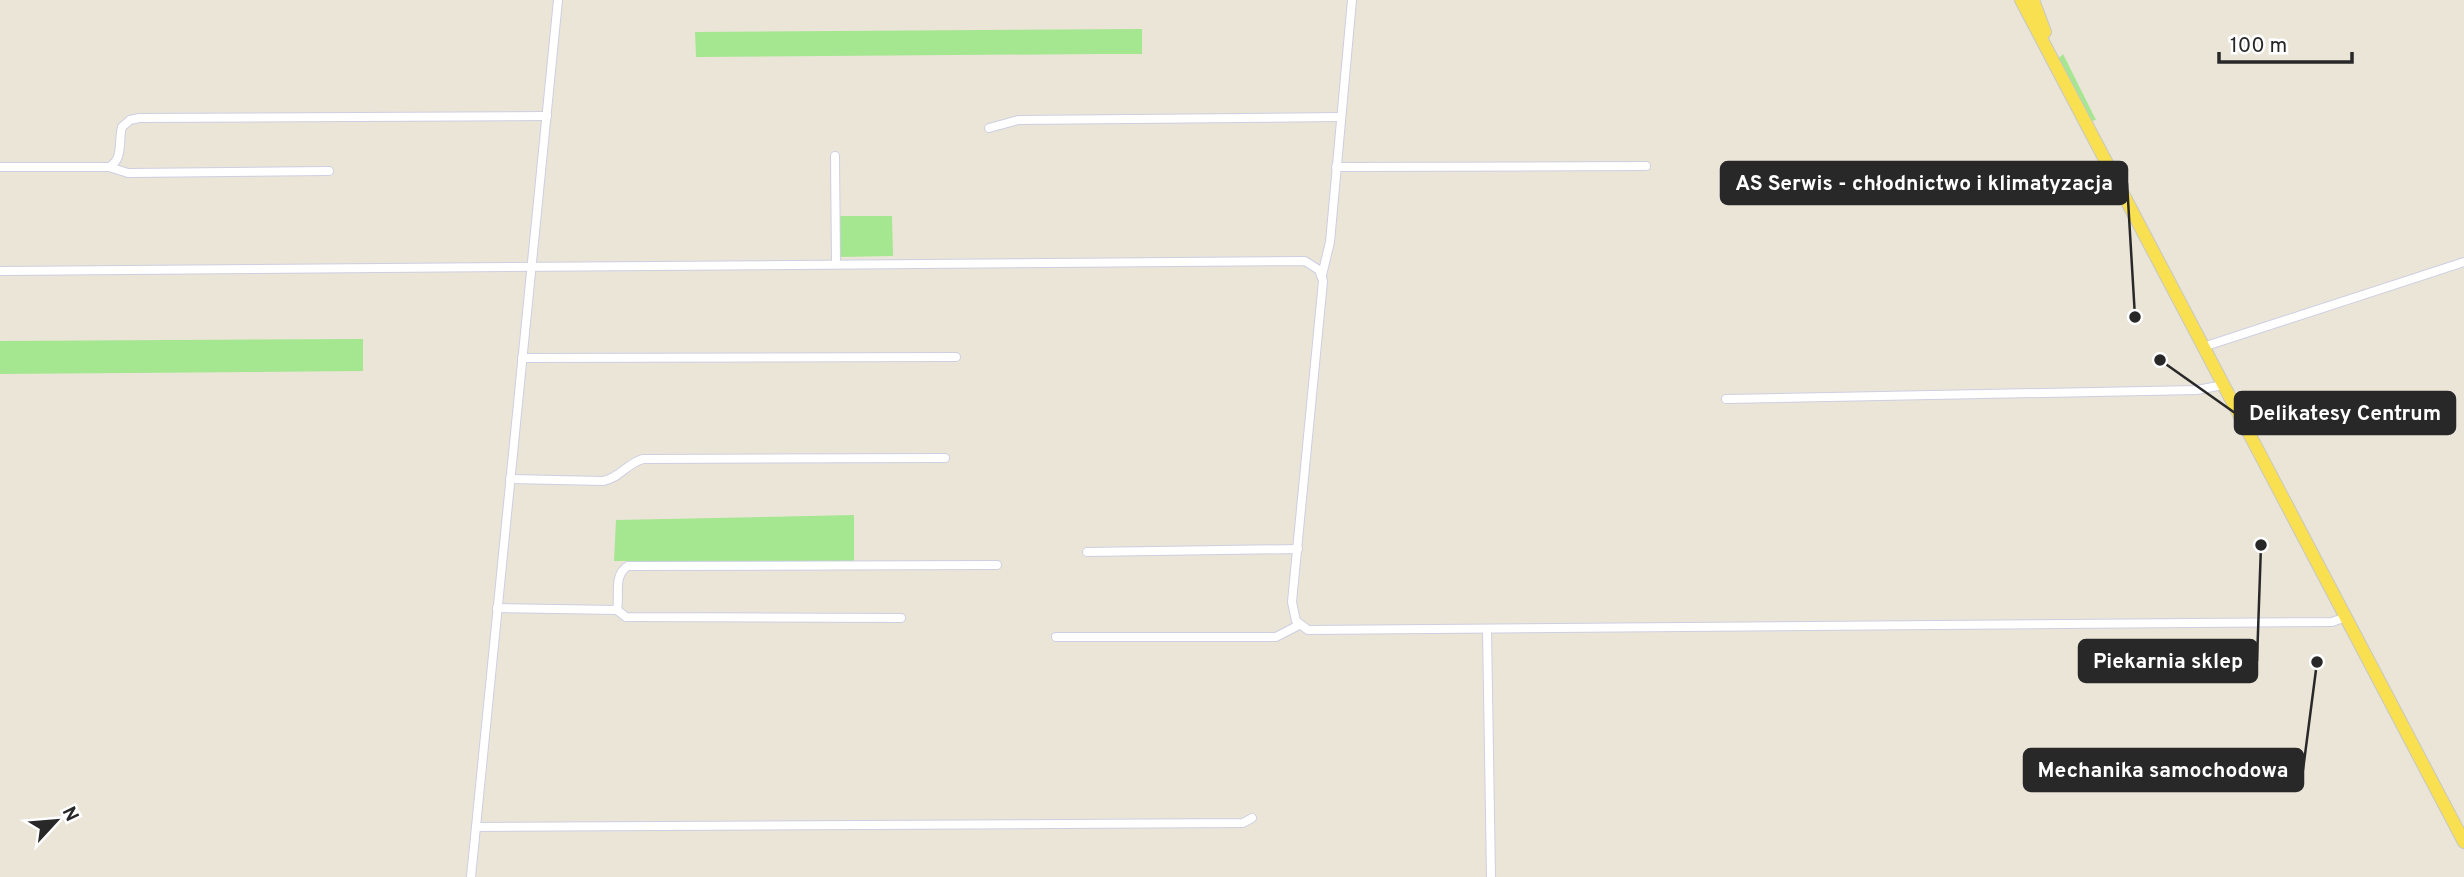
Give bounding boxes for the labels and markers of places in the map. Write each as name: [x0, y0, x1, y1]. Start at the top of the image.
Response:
callout: AS Serwis - chłodnictwo i klimatyzacja: [1721, 162, 2127, 204]
callout: Delikatesy Centrum: [2235, 392, 2455, 434]
callout: Piekarnia sklep: [2079, 640, 2257, 682]
callout: Mechanika samochodowa: [2024, 749, 2303, 791]

